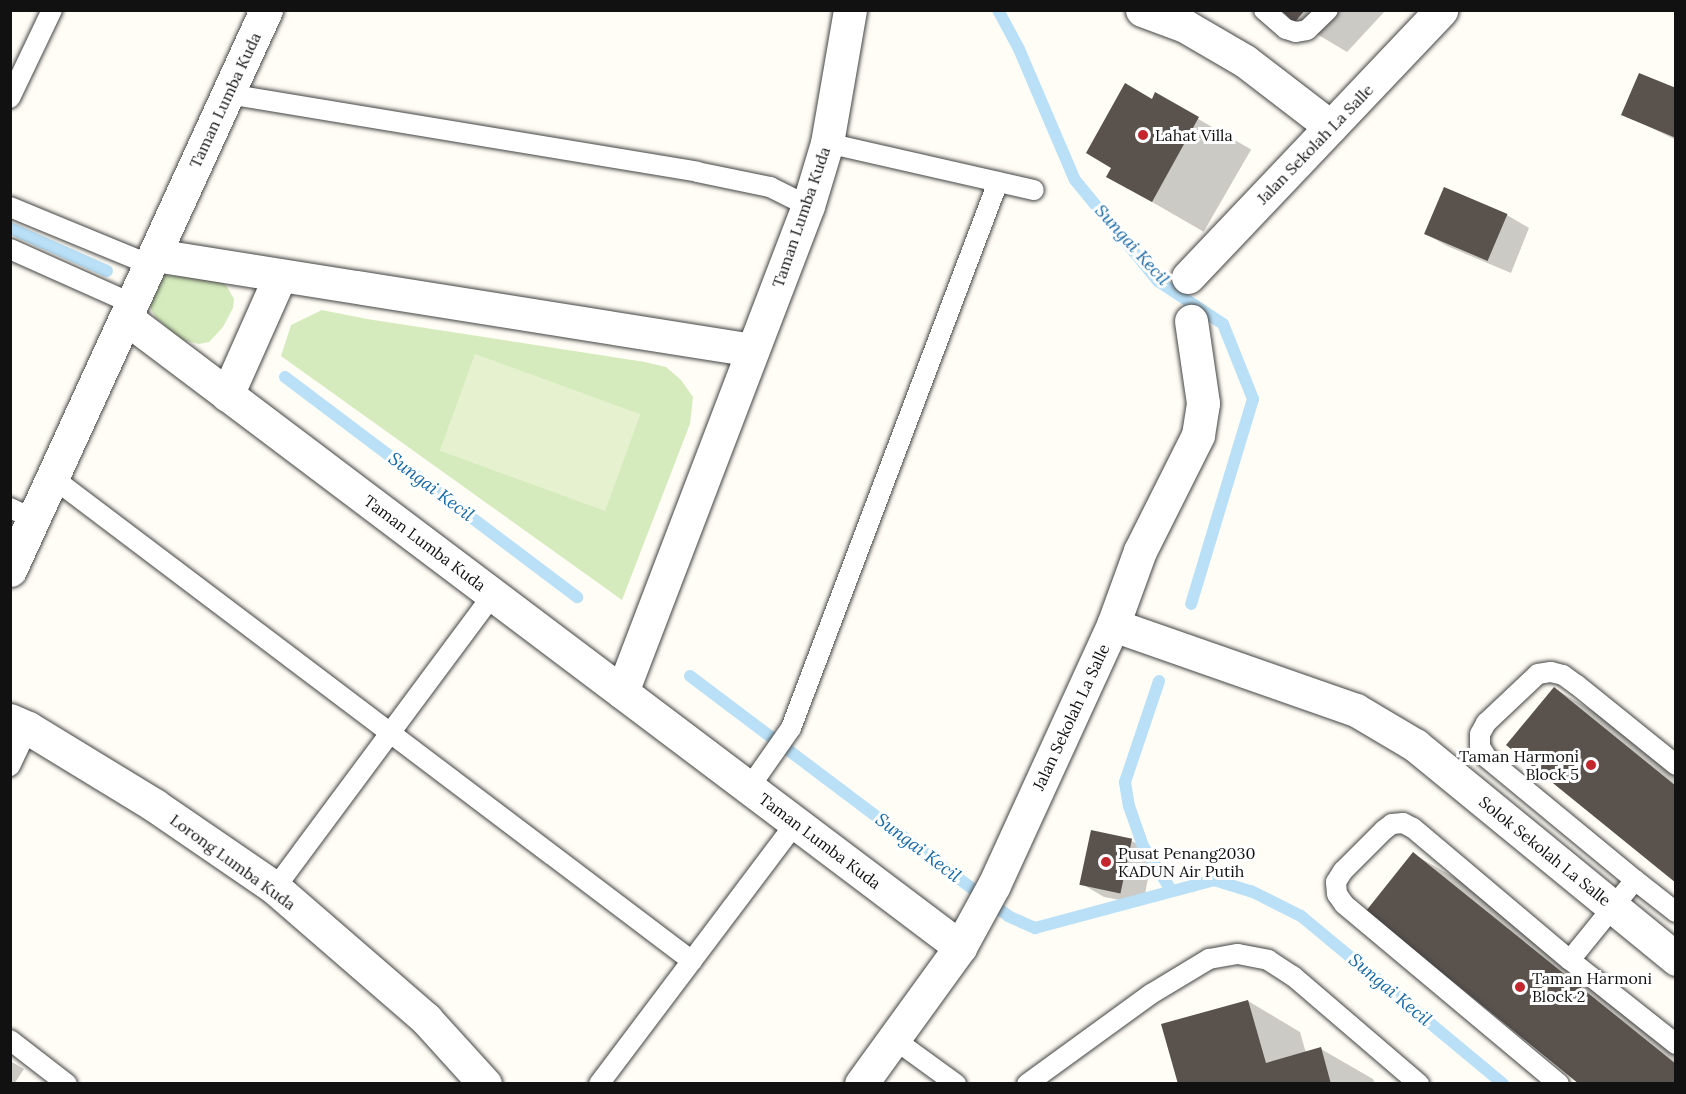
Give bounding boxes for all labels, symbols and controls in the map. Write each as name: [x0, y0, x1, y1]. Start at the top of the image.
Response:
street label: Taman Lumba Kuda: [185, 29, 265, 171]
street label: Jalan Sekolah La Salle: [1253, 80, 1377, 208]
place label: Lahat Villa: [1155, 125, 1233, 145]
marker: Lahat Villa: [1136, 128, 1150, 142]
street label: Taman Lumba Kuda: [768, 144, 834, 290]
water label: Sungai Kecil: [1090, 200, 1174, 290]
water label: Sungai Kecil: [384, 448, 478, 526]
street label: Taman Lumba Kuda: [360, 491, 490, 595]
street label: Jalan Sekolah La Salle: [1029, 641, 1113, 793]
place label: Taman Harmoni Block 5: [1459, 746, 1579, 784]
marker: Taman Harmoni Block 5: [1584, 758, 1598, 772]
street label: Taman Lumba Kuda: [755, 789, 885, 893]
street label: Solok Sekolah La Salle: [1475, 792, 1615, 910]
water label: Sungai Kecil: [871, 809, 965, 887]
street label: Lorong Lumba Kuda: [166, 810, 300, 914]
place label: Pusat Penang2030 KADUN Air Putih: [1118, 843, 1255, 881]
marker: Pusat Penang2030 KADUN Air Putih: [1099, 855, 1113, 869]
water label: Sungai Kecil: [1344, 949, 1436, 1031]
place label: Taman Harmoni Block 2: [1532, 968, 1652, 1006]
marker: Taman Harmoni Block 2: [1513, 980, 1527, 994]

